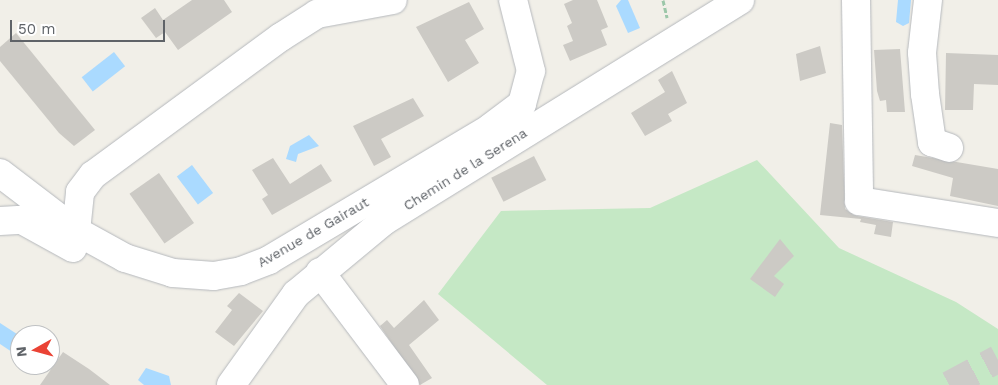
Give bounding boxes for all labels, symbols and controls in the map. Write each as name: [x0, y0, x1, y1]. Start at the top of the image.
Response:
scale bar: [12, 10, 168, 42]
text: 50 m: [18, 20, 55, 38]
street label: Chemin de la Serena: [400, 124, 530, 214]
street label: Avenue de Gairaut: [254, 193, 372, 271]
north arrow: [10, 325, 60, 375]
text: N: [13, 346, 30, 358]

